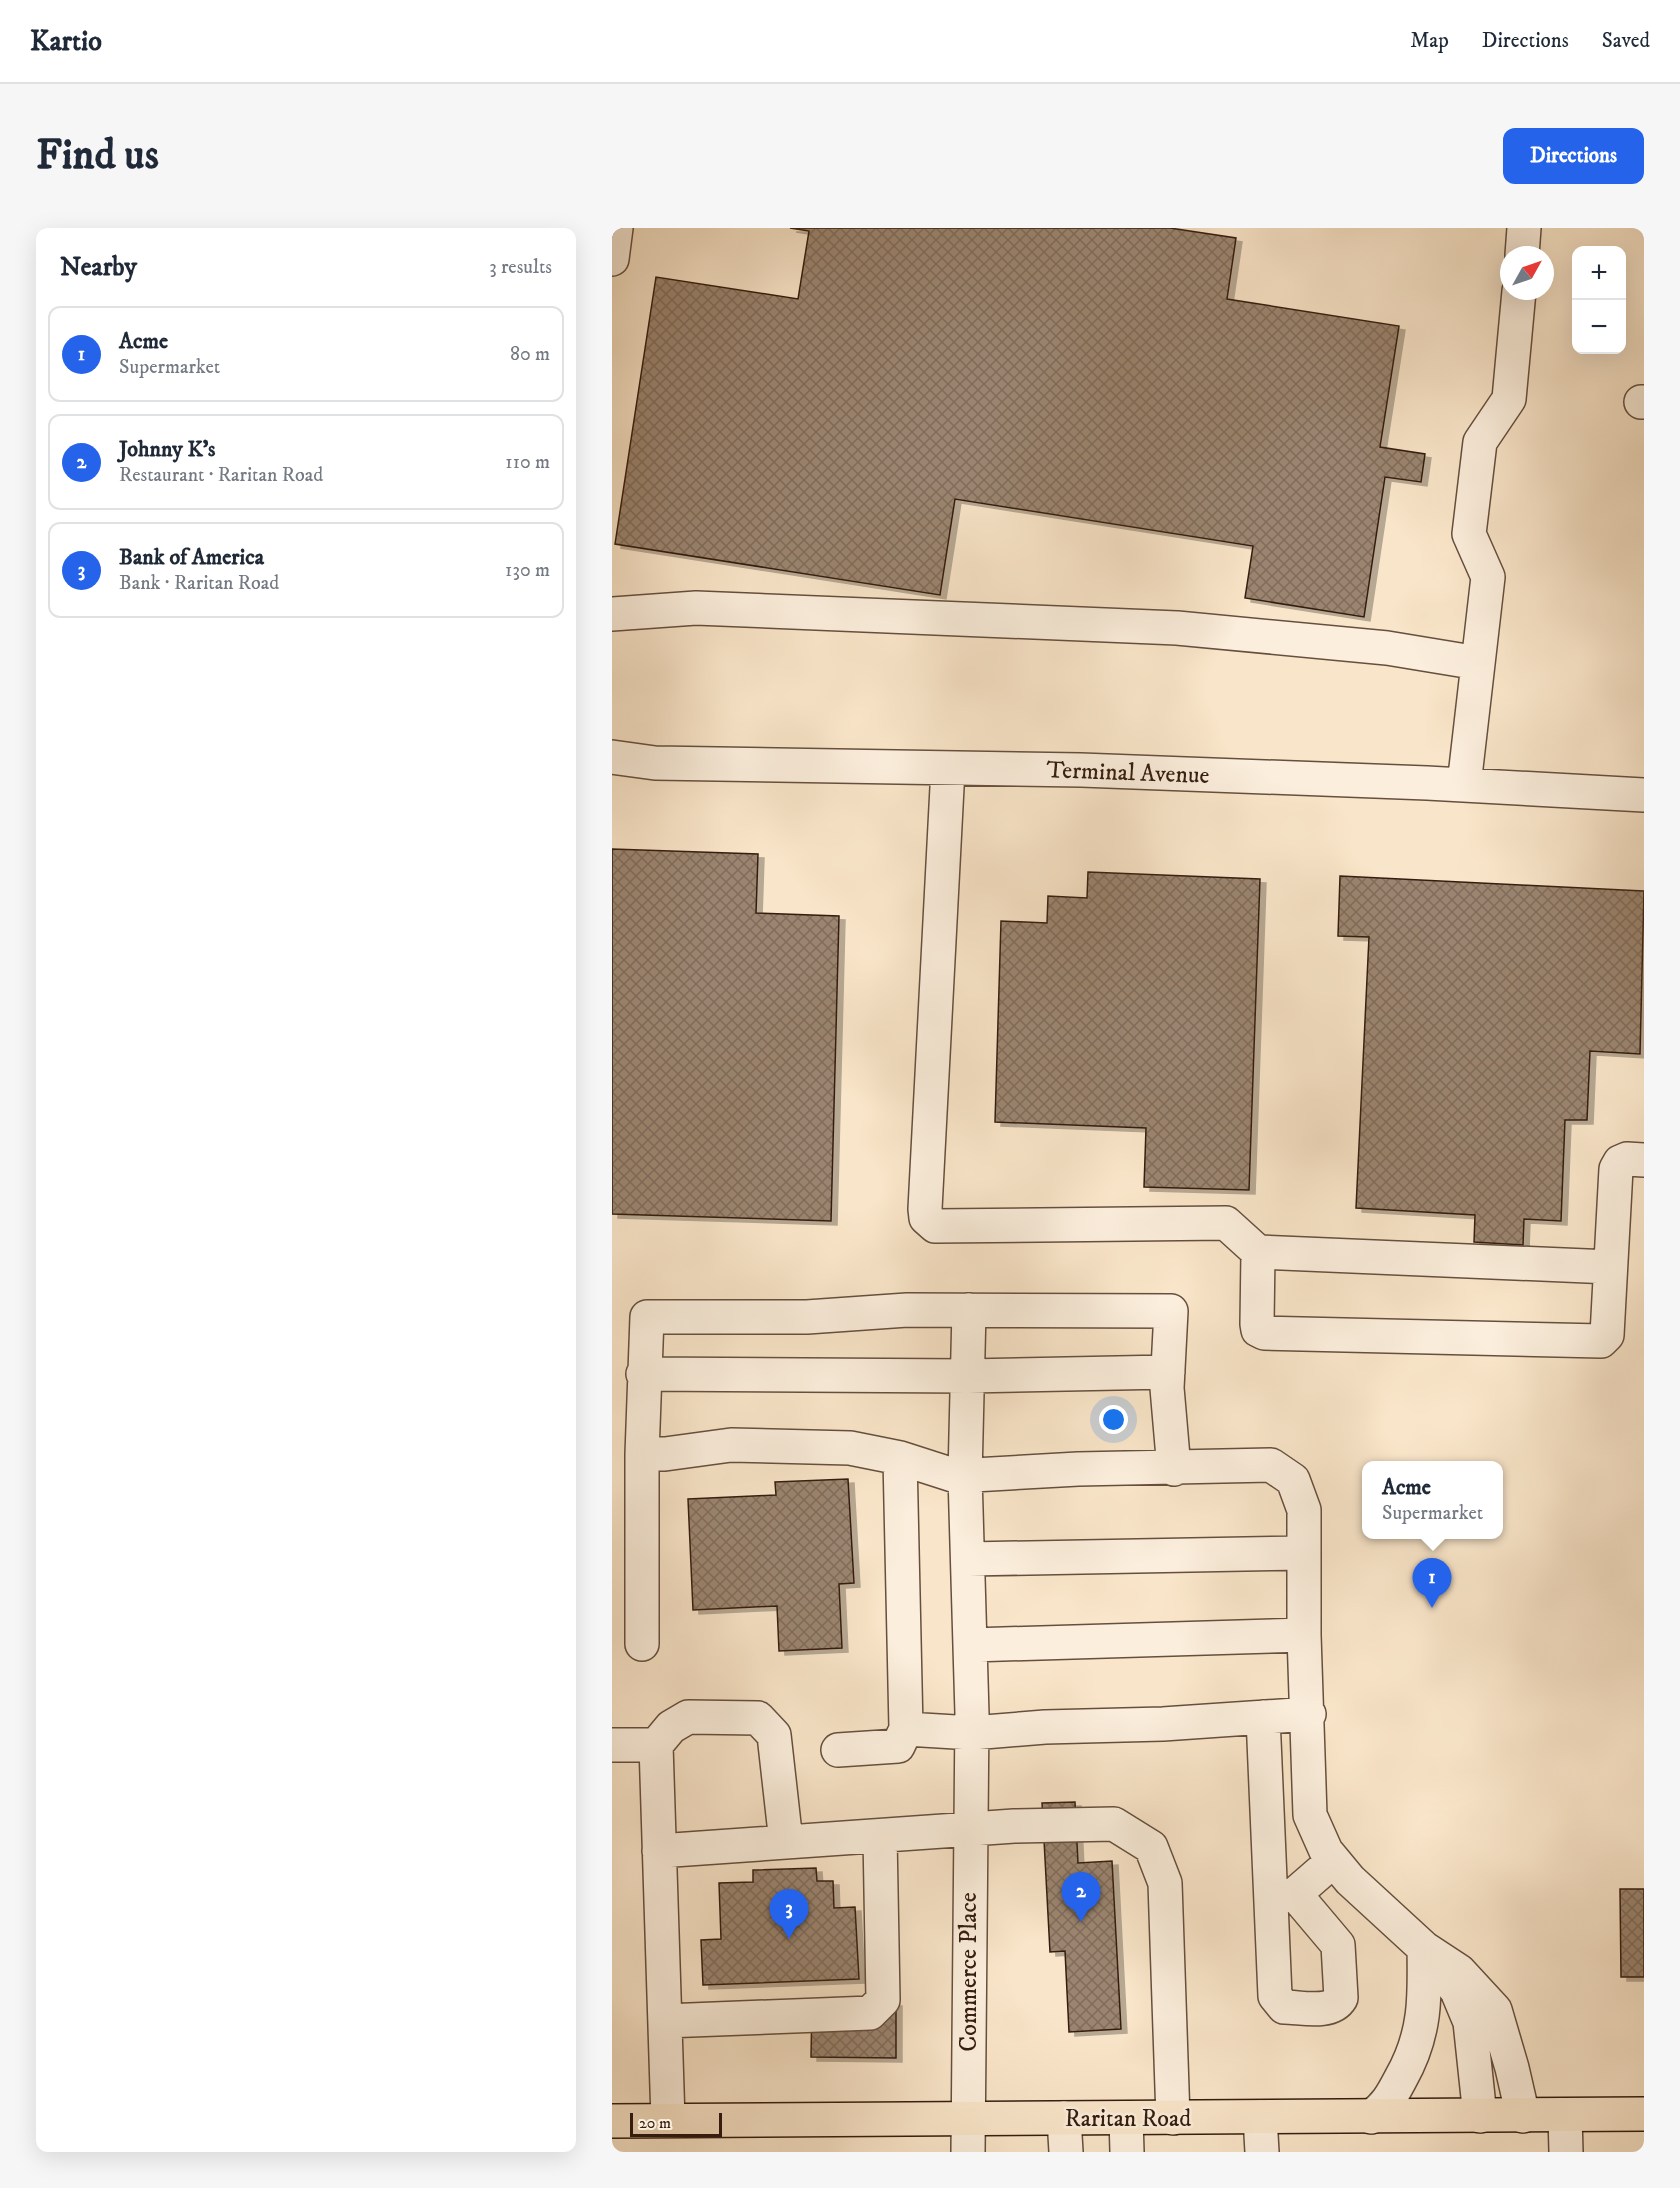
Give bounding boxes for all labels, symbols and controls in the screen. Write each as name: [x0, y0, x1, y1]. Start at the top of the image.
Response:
text: Kartio: [30, 24, 102, 59]
text: Map: [1410, 28, 1449, 54]
text: Directions: [1482, 28, 1569, 54]
text: Saved: [1602, 28, 1650, 54]
button: Directions: [1503, 128, 1644, 184]
text: Find us: [36, 130, 159, 182]
north arrow: [1500, 246, 1554, 300]
map controls: [1572, 246, 1626, 354]
button: +: [1572, 246, 1626, 300]
text: Nearby: [60, 251, 137, 284]
text: 3 results: [489, 255, 552, 280]
button: −: [1572, 300, 1626, 354]
text: Acme: [119, 328, 168, 355]
text: 1: [78, 342, 85, 367]
text: 80 m: [510, 342, 550, 367]
text: Supermarket: [119, 355, 220, 380]
text: Johnny K's: [119, 436, 215, 463]
text: 2: [77, 450, 86, 475]
text: 110 m: [505, 450, 550, 475]
text: Restaurant · Raritan Road: [119, 463, 323, 488]
text: Bank of America: [119, 544, 264, 571]
text: 3: [78, 558, 85, 583]
text: 130 m: [505, 558, 550, 583]
text: Bank · Raritan Road: [119, 571, 279, 596]
street label: Terminal Avenue: [1046, 755, 1210, 791]
your location: [1099, 1405, 1128, 1434]
popup: [1362, 1461, 1503, 1539]
text: Acme: [1382, 1474, 1431, 1501]
text: Supermarket: [1382, 1501, 1483, 1526]
pin: 1: [1412, 1558, 1452, 1608]
pin: 2: [1062, 1872, 1100, 1922]
pin: 3: [770, 1890, 808, 1939]
street label: Commerce Place: [954, 1892, 984, 2052]
street label: Raritan Road: [1065, 2104, 1191, 2134]
scale bar: [630, 2110, 722, 2138]
text: 20 m: [639, 2113, 671, 2133]

